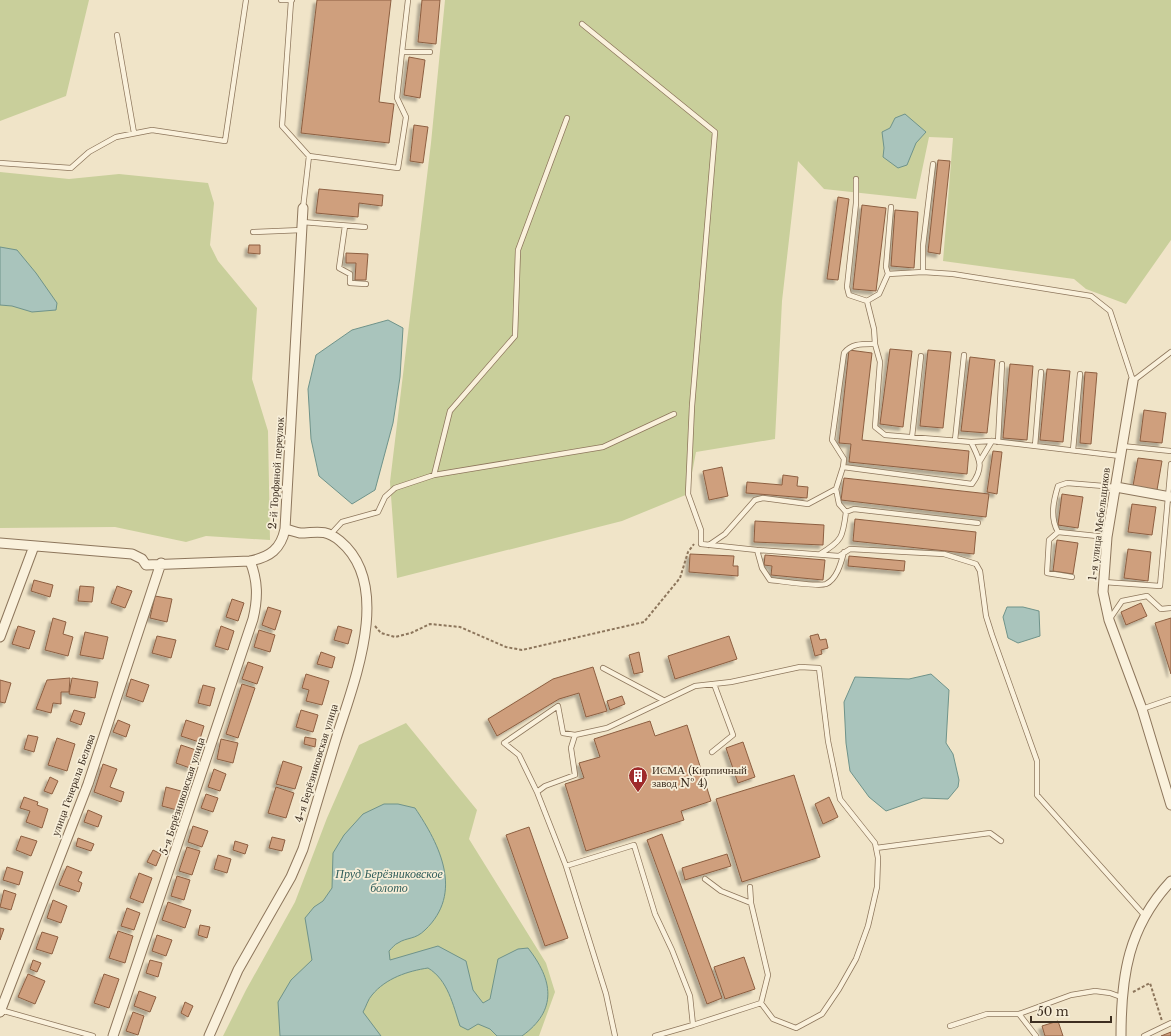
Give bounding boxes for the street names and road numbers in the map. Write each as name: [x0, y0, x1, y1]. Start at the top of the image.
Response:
street label: 2-й Торфяной переулок: [265, 416, 287, 530]
street label: 1-я улица Мебельщиков: [1085, 467, 1113, 581]
street label: 4-я Берёзниковская улица: [291, 702, 341, 824]
street label: улица Генерала Белова: [48, 732, 98, 838]
street label: 5-я Берёзниковская улица: [156, 735, 208, 857]

